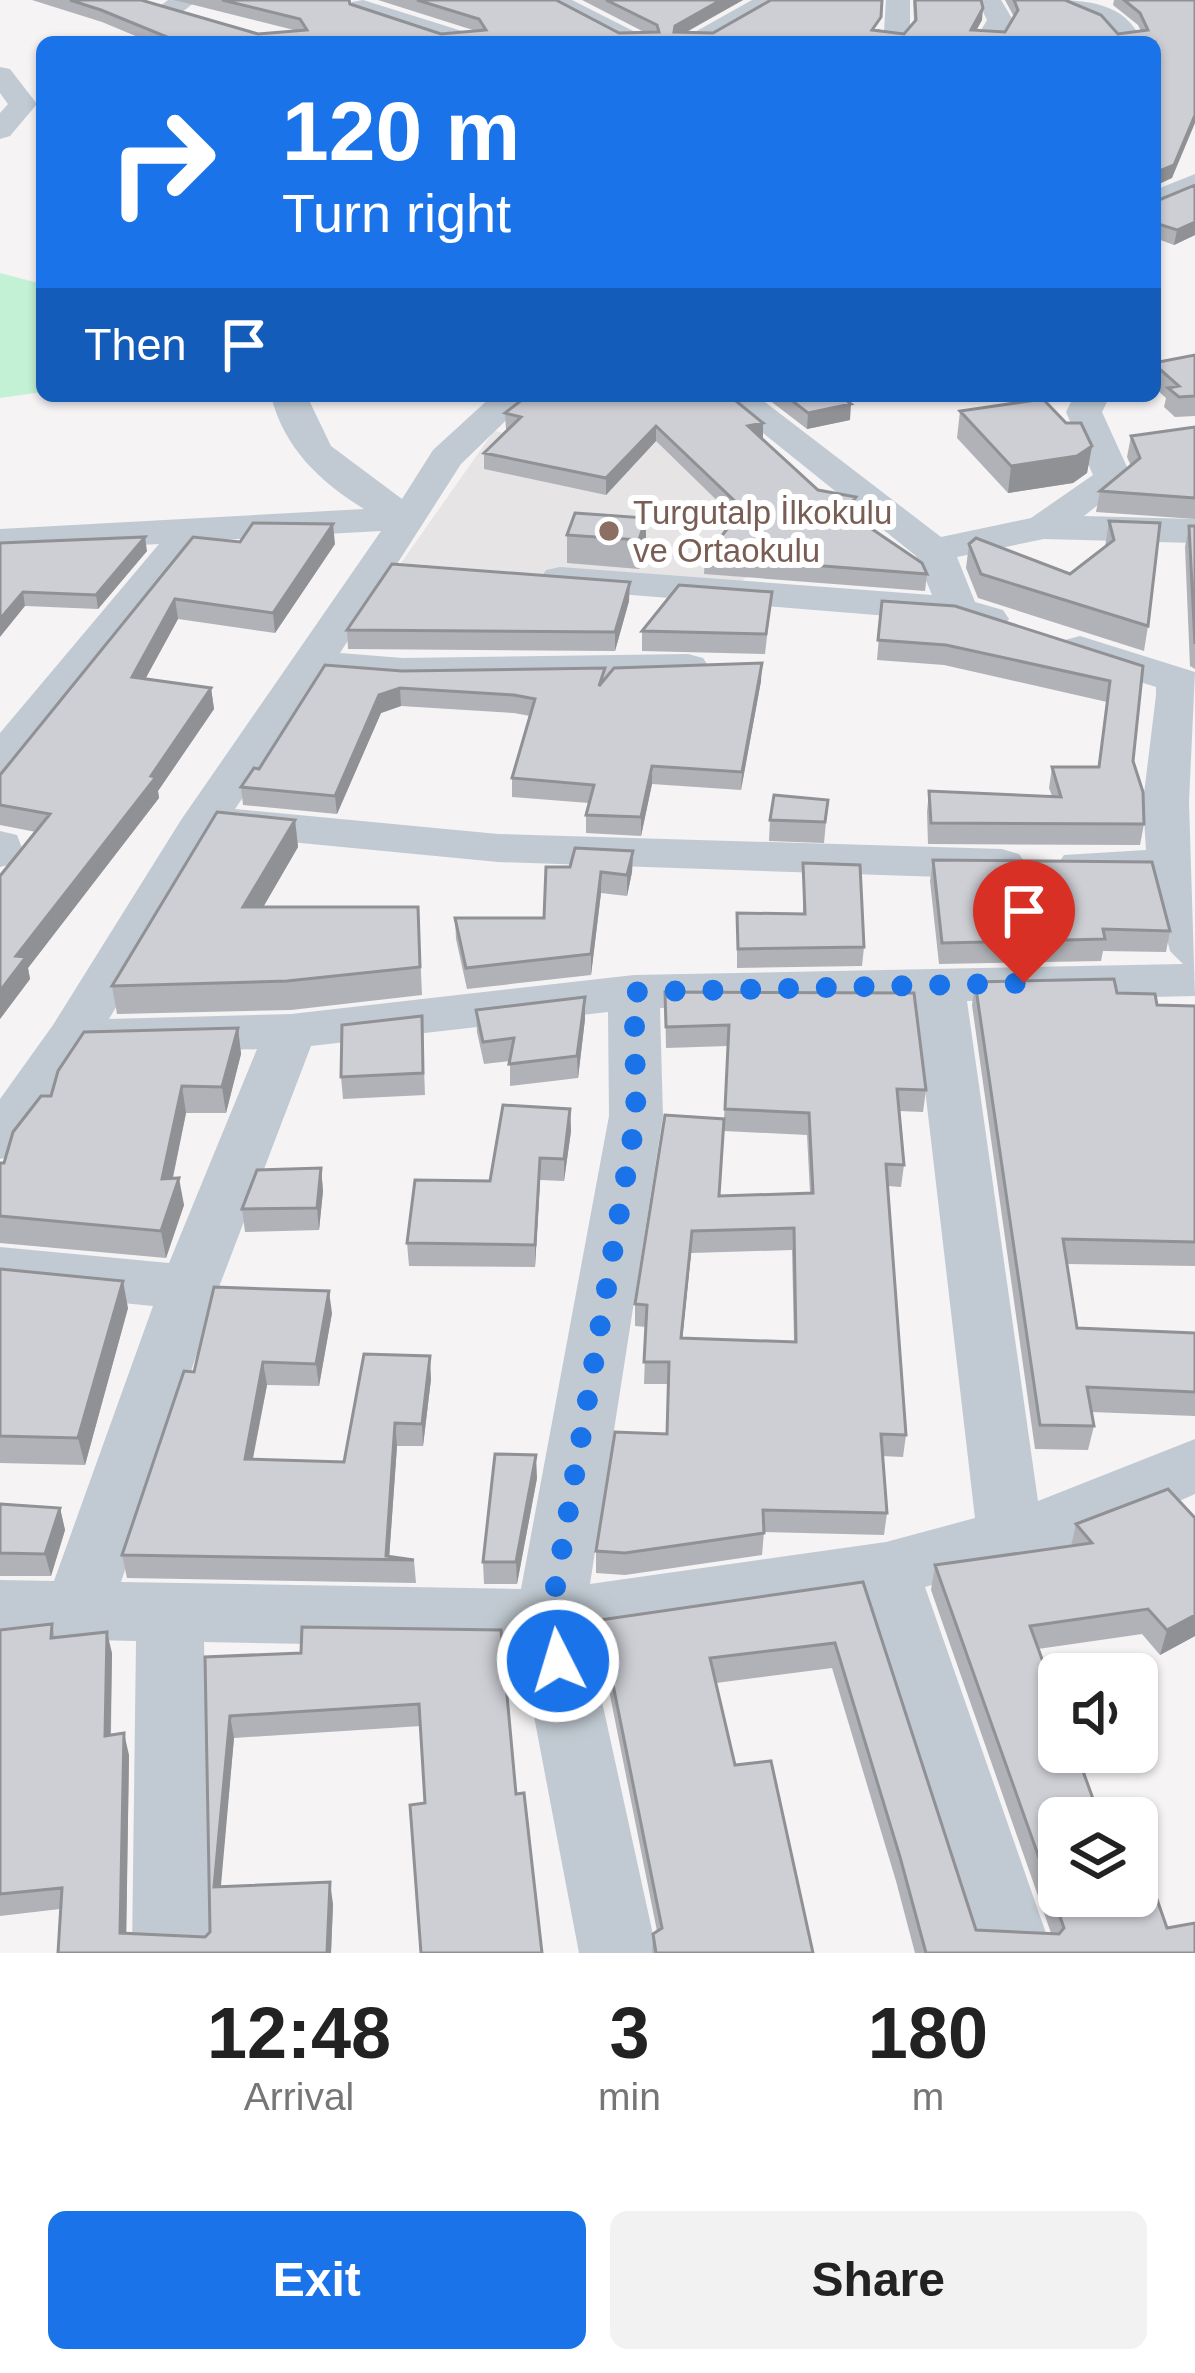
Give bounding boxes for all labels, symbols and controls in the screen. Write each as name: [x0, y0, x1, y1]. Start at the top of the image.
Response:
icon: right: [84, 84, 240, 240]
text: 120 m: [282, 84, 520, 178]
text: Turn right: [282, 183, 511, 243]
icon: arrive: [211, 312, 277, 378]
text: Then: [84, 319, 187, 370]
place label: Turgutalp İlkokulu ve Ortaokulu: [633, 494, 892, 569]
marker: Turgutalp İlkokulu ve Ortaokulu: [596, 518, 622, 544]
pin: [973, 860, 1075, 983]
icon: arrive: [991, 878, 1057, 944]
position arrow: [495, 1598, 621, 1724]
map controls: [1038, 1653, 1158, 1917]
button: sound: [1038, 1653, 1158, 1773]
button: layers: [1038, 1797, 1158, 1917]
text: 12:48: [207, 1993, 391, 2073]
text: 3: [609, 1993, 650, 2073]
text: 180: [868, 1993, 988, 2073]
text: Arrival: [244, 2075, 354, 2118]
text: min: [598, 2075, 661, 2118]
text: m: [912, 2075, 944, 2118]
button: Exit: [48, 2211, 586, 2349]
button: Share: [610, 2211, 1147, 2349]

